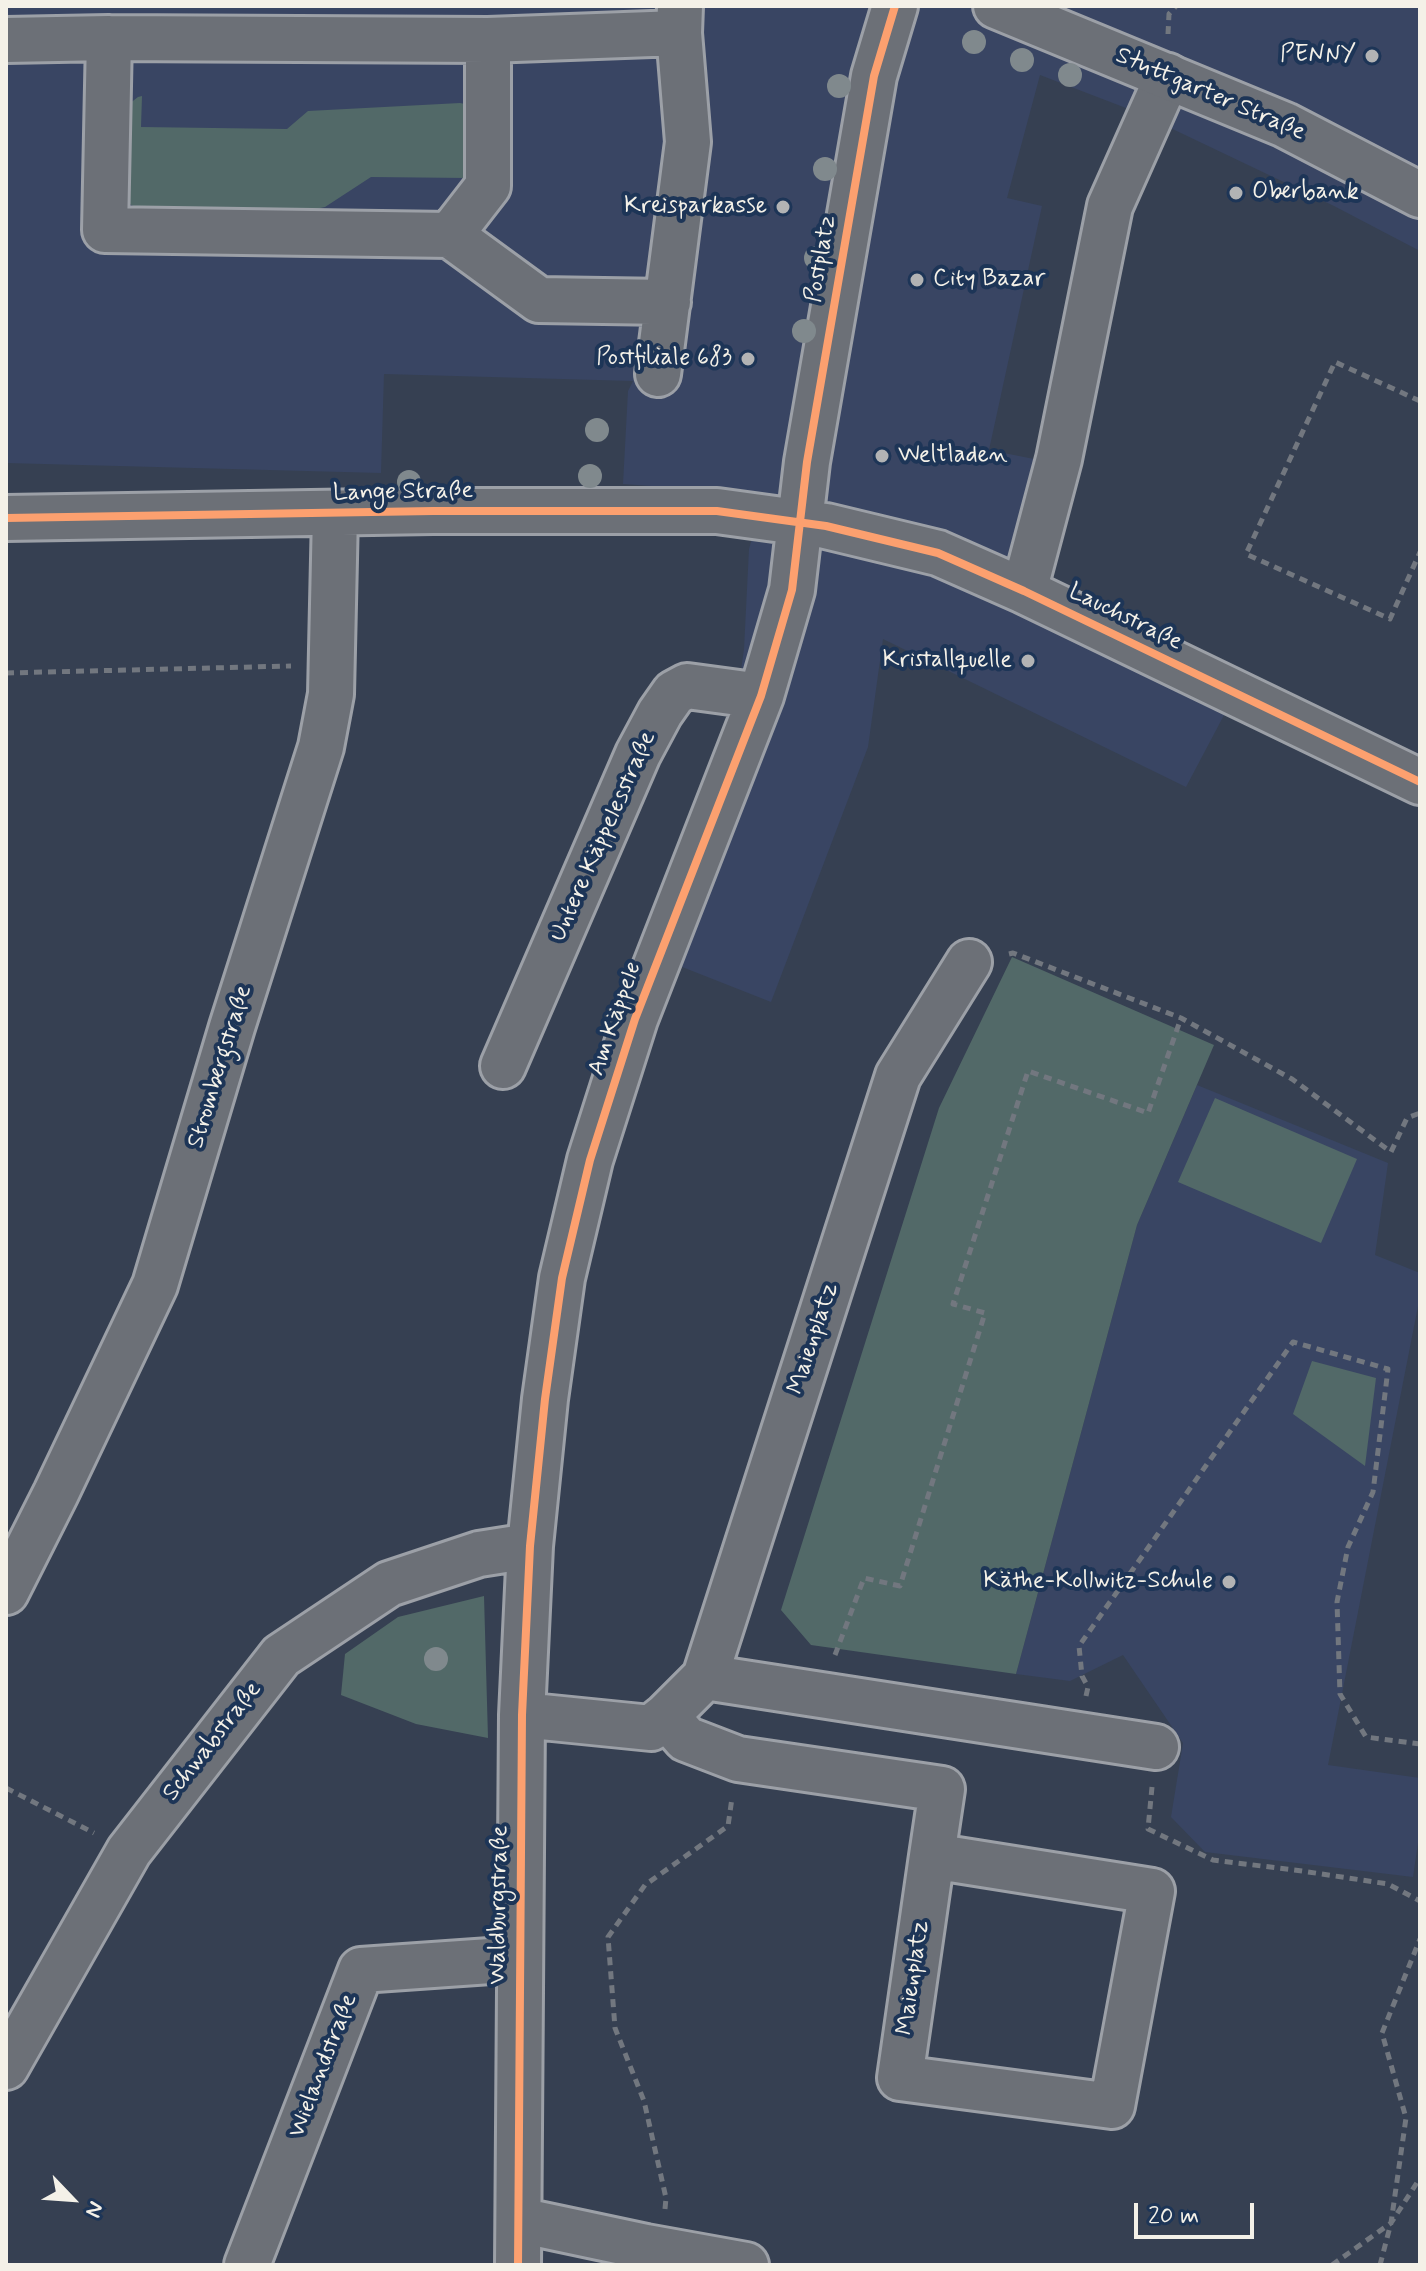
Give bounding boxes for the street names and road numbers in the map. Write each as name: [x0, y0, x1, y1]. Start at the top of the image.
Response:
street label: Stuttgarter Straße: [1111, 42, 1309, 148]
street label: Postplatz: [800, 213, 844, 305]
street label: Lange Straße: [333, 477, 473, 509]
street label: Lauchstraße: [1063, 578, 1187, 658]
street label: Untere Käppelesstraße: [545, 727, 663, 947]
street label: Am Käppele: [583, 958, 649, 1080]
street label: Strombergstraße: [183, 982, 259, 1152]
street label: Maienplatz: [782, 1279, 846, 1399]
street label: Schwabstraße: [157, 1676, 269, 1808]
street label: Waldburgstraße: [484, 1825, 516, 1985]
street label: Maienplatz: [892, 1919, 936, 2037]
street label: Wielandstraße: [283, 1990, 365, 2142]

